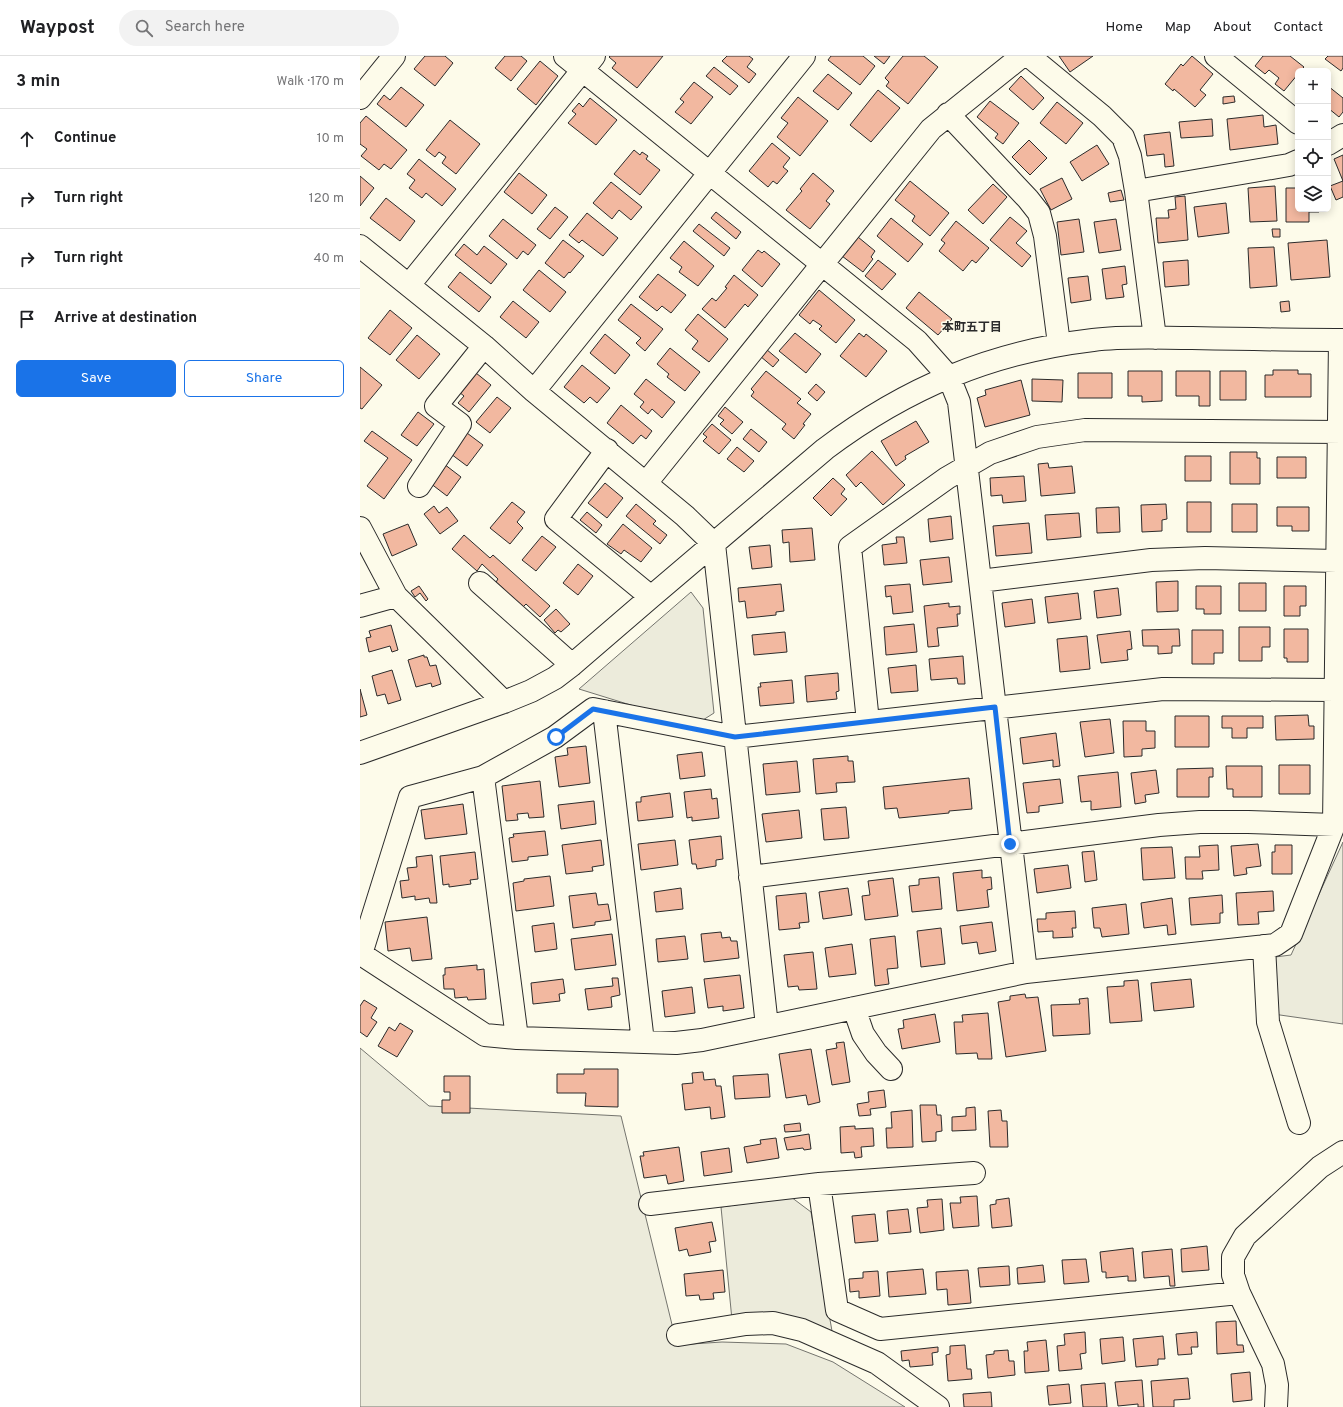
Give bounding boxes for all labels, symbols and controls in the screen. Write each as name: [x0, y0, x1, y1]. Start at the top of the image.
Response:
search box: [119, 10, 399, 46]
text: Waypost: [20, 16, 95, 40]
icon: search: [133, 17, 155, 39]
text: Search here: [165, 18, 245, 37]
text: Home: [1106, 19, 1143, 36]
text: Map: [1165, 19, 1191, 36]
text: About: [1213, 19, 1252, 36]
text: Contact: [1274, 19, 1323, 36]
map controls: [1295, 68, 1331, 212]
button: +: [1295, 68, 1331, 104]
text: 3 min: [16, 71, 60, 93]
text: Walk · 170 m: [277, 74, 344, 90]
button: −: [1295, 104, 1331, 140]
icon: ahead: [16, 128, 38, 150]
text: Continue: [54, 129, 116, 148]
text: 10 m: [317, 131, 344, 147]
button: locate: [1295, 140, 1331, 176]
button: layers: [1295, 176, 1331, 212]
icon: right: [16, 188, 38, 210]
text: Turn right: [54, 189, 123, 208]
text: 120 m: [309, 191, 344, 207]
icon: right: [16, 248, 38, 270]
text: Turn right: [54, 249, 123, 268]
text: 40 m: [314, 251, 344, 267]
icon: arrive: [16, 308, 38, 330]
text: Arrive at destination: [54, 309, 197, 328]
district label: 本町五丁目: [942, 320, 1002, 336]
button: Save: [16, 360, 176, 397]
button: Share: [184, 360, 344, 397]
route start: [547, 728, 565, 746]
route end: [1001, 835, 1019, 853]

